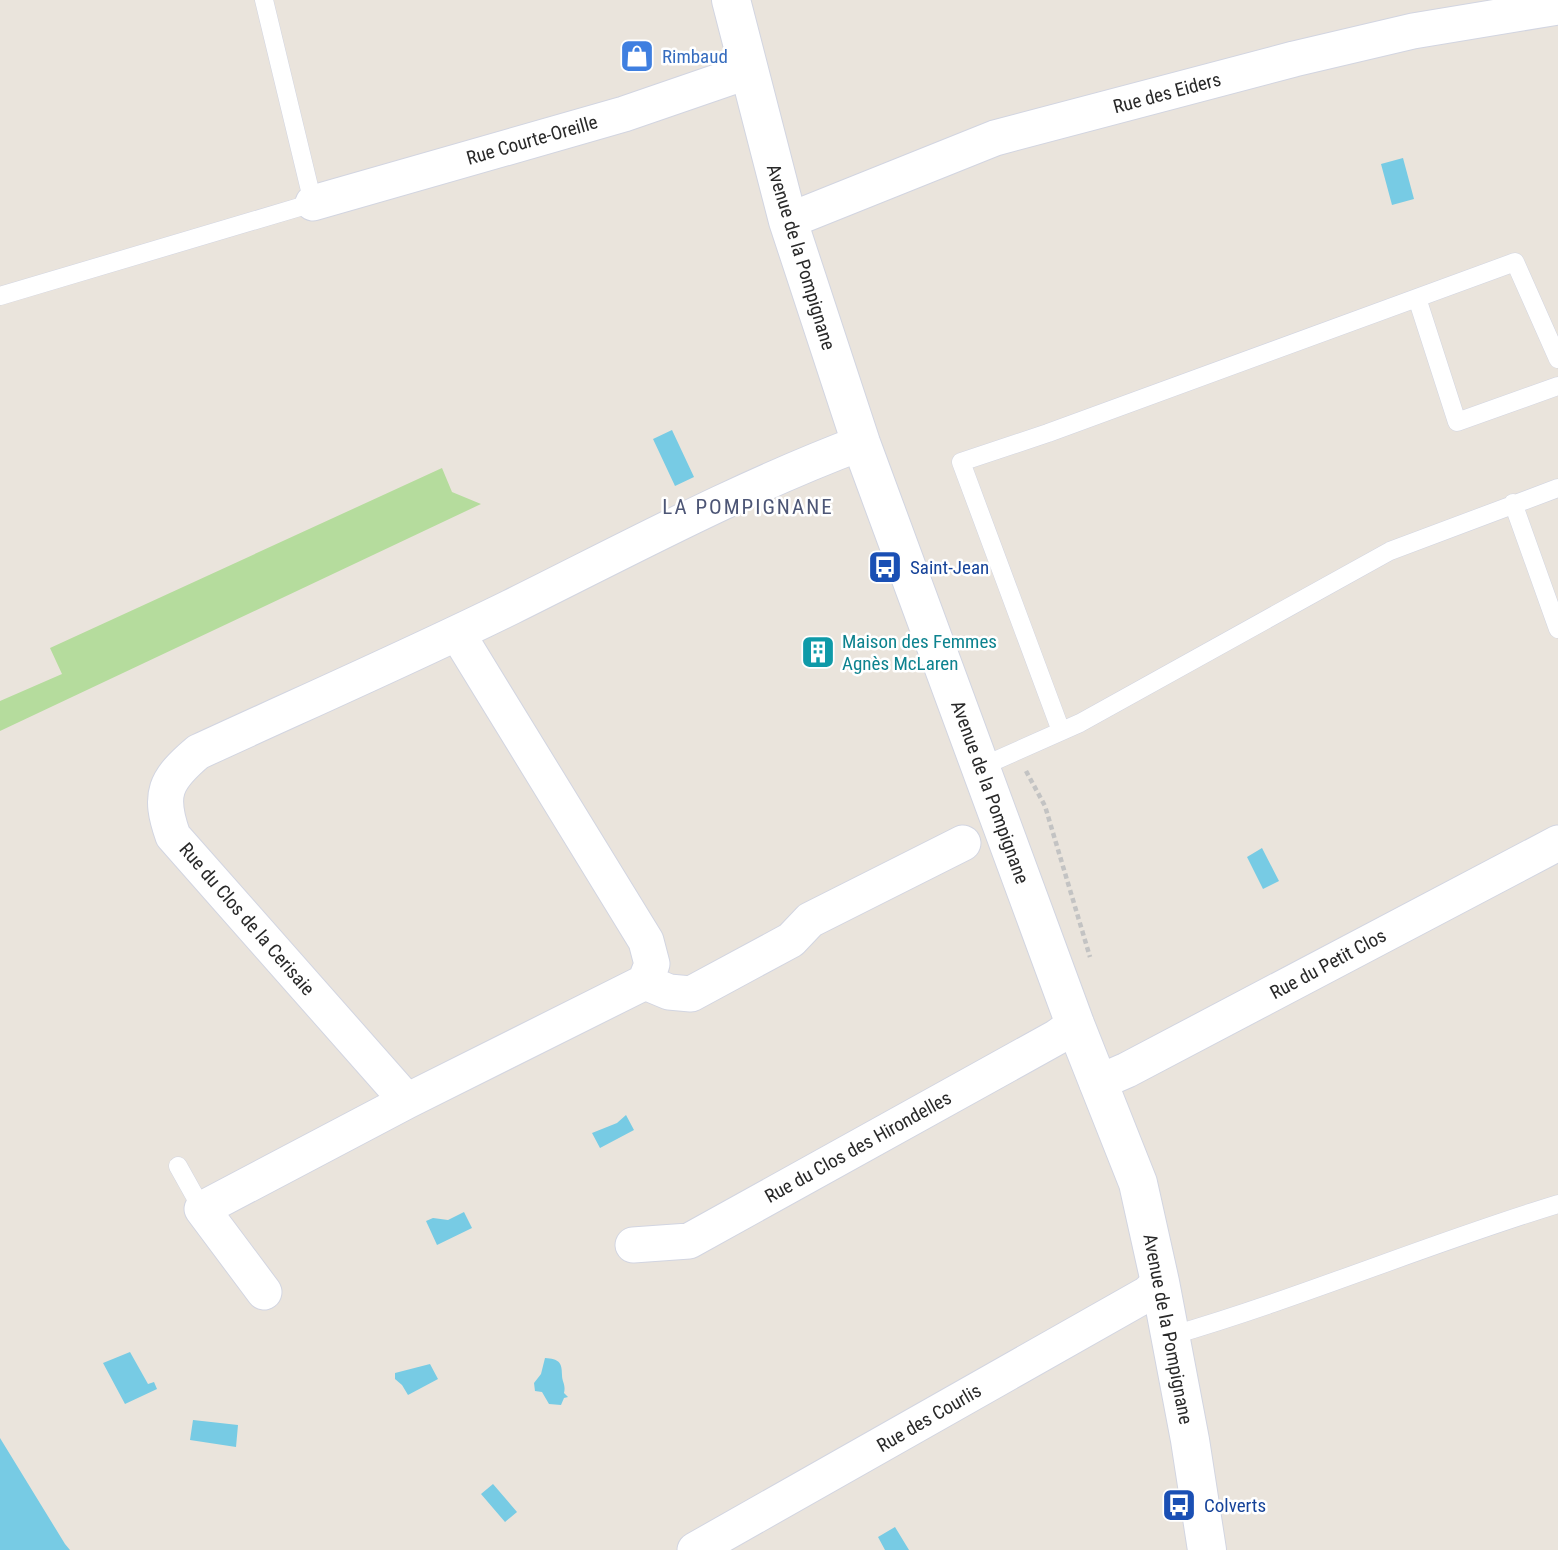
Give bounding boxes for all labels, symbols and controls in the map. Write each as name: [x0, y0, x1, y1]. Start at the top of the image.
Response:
shop icon: Rimbaud: [618, 37, 656, 75]
place label: Rimbaud: [662, 45, 728, 68]
street label: Rue des Eiders: [1111, 68, 1223, 118]
street label: Rue Courte-Oreille: [464, 110, 600, 170]
street label: Avenue de la Pompignane: [762, 161, 840, 353]
district label: LA POMPIGNANE: [662, 495, 834, 519]
bus stop icon: Saint-Jean: [866, 548, 904, 586]
place label: Saint-Jean: [910, 556, 989, 579]
place label: Maison des Femmes Agnès McLaren: [842, 630, 997, 675]
building icon: Maison des Femmes Agnès McLaren: [799, 633, 837, 671]
street label: Avenue de la Pompignane: [946, 697, 1034, 887]
street label: Rue du Clos de la Cerisaie: [174, 838, 320, 1000]
street label: Rue du Petit Clos: [1266, 924, 1390, 1004]
street label: Rue du Clos des Hirondelles: [761, 1086, 955, 1208]
street label: Avenue de la Pompignane: [1138, 1232, 1198, 1426]
street label: Rue des Courlis: [873, 1379, 985, 1457]
bus stop icon: Colverts: [1160, 1486, 1198, 1524]
place label: Colverts: [1204, 1494, 1266, 1517]

